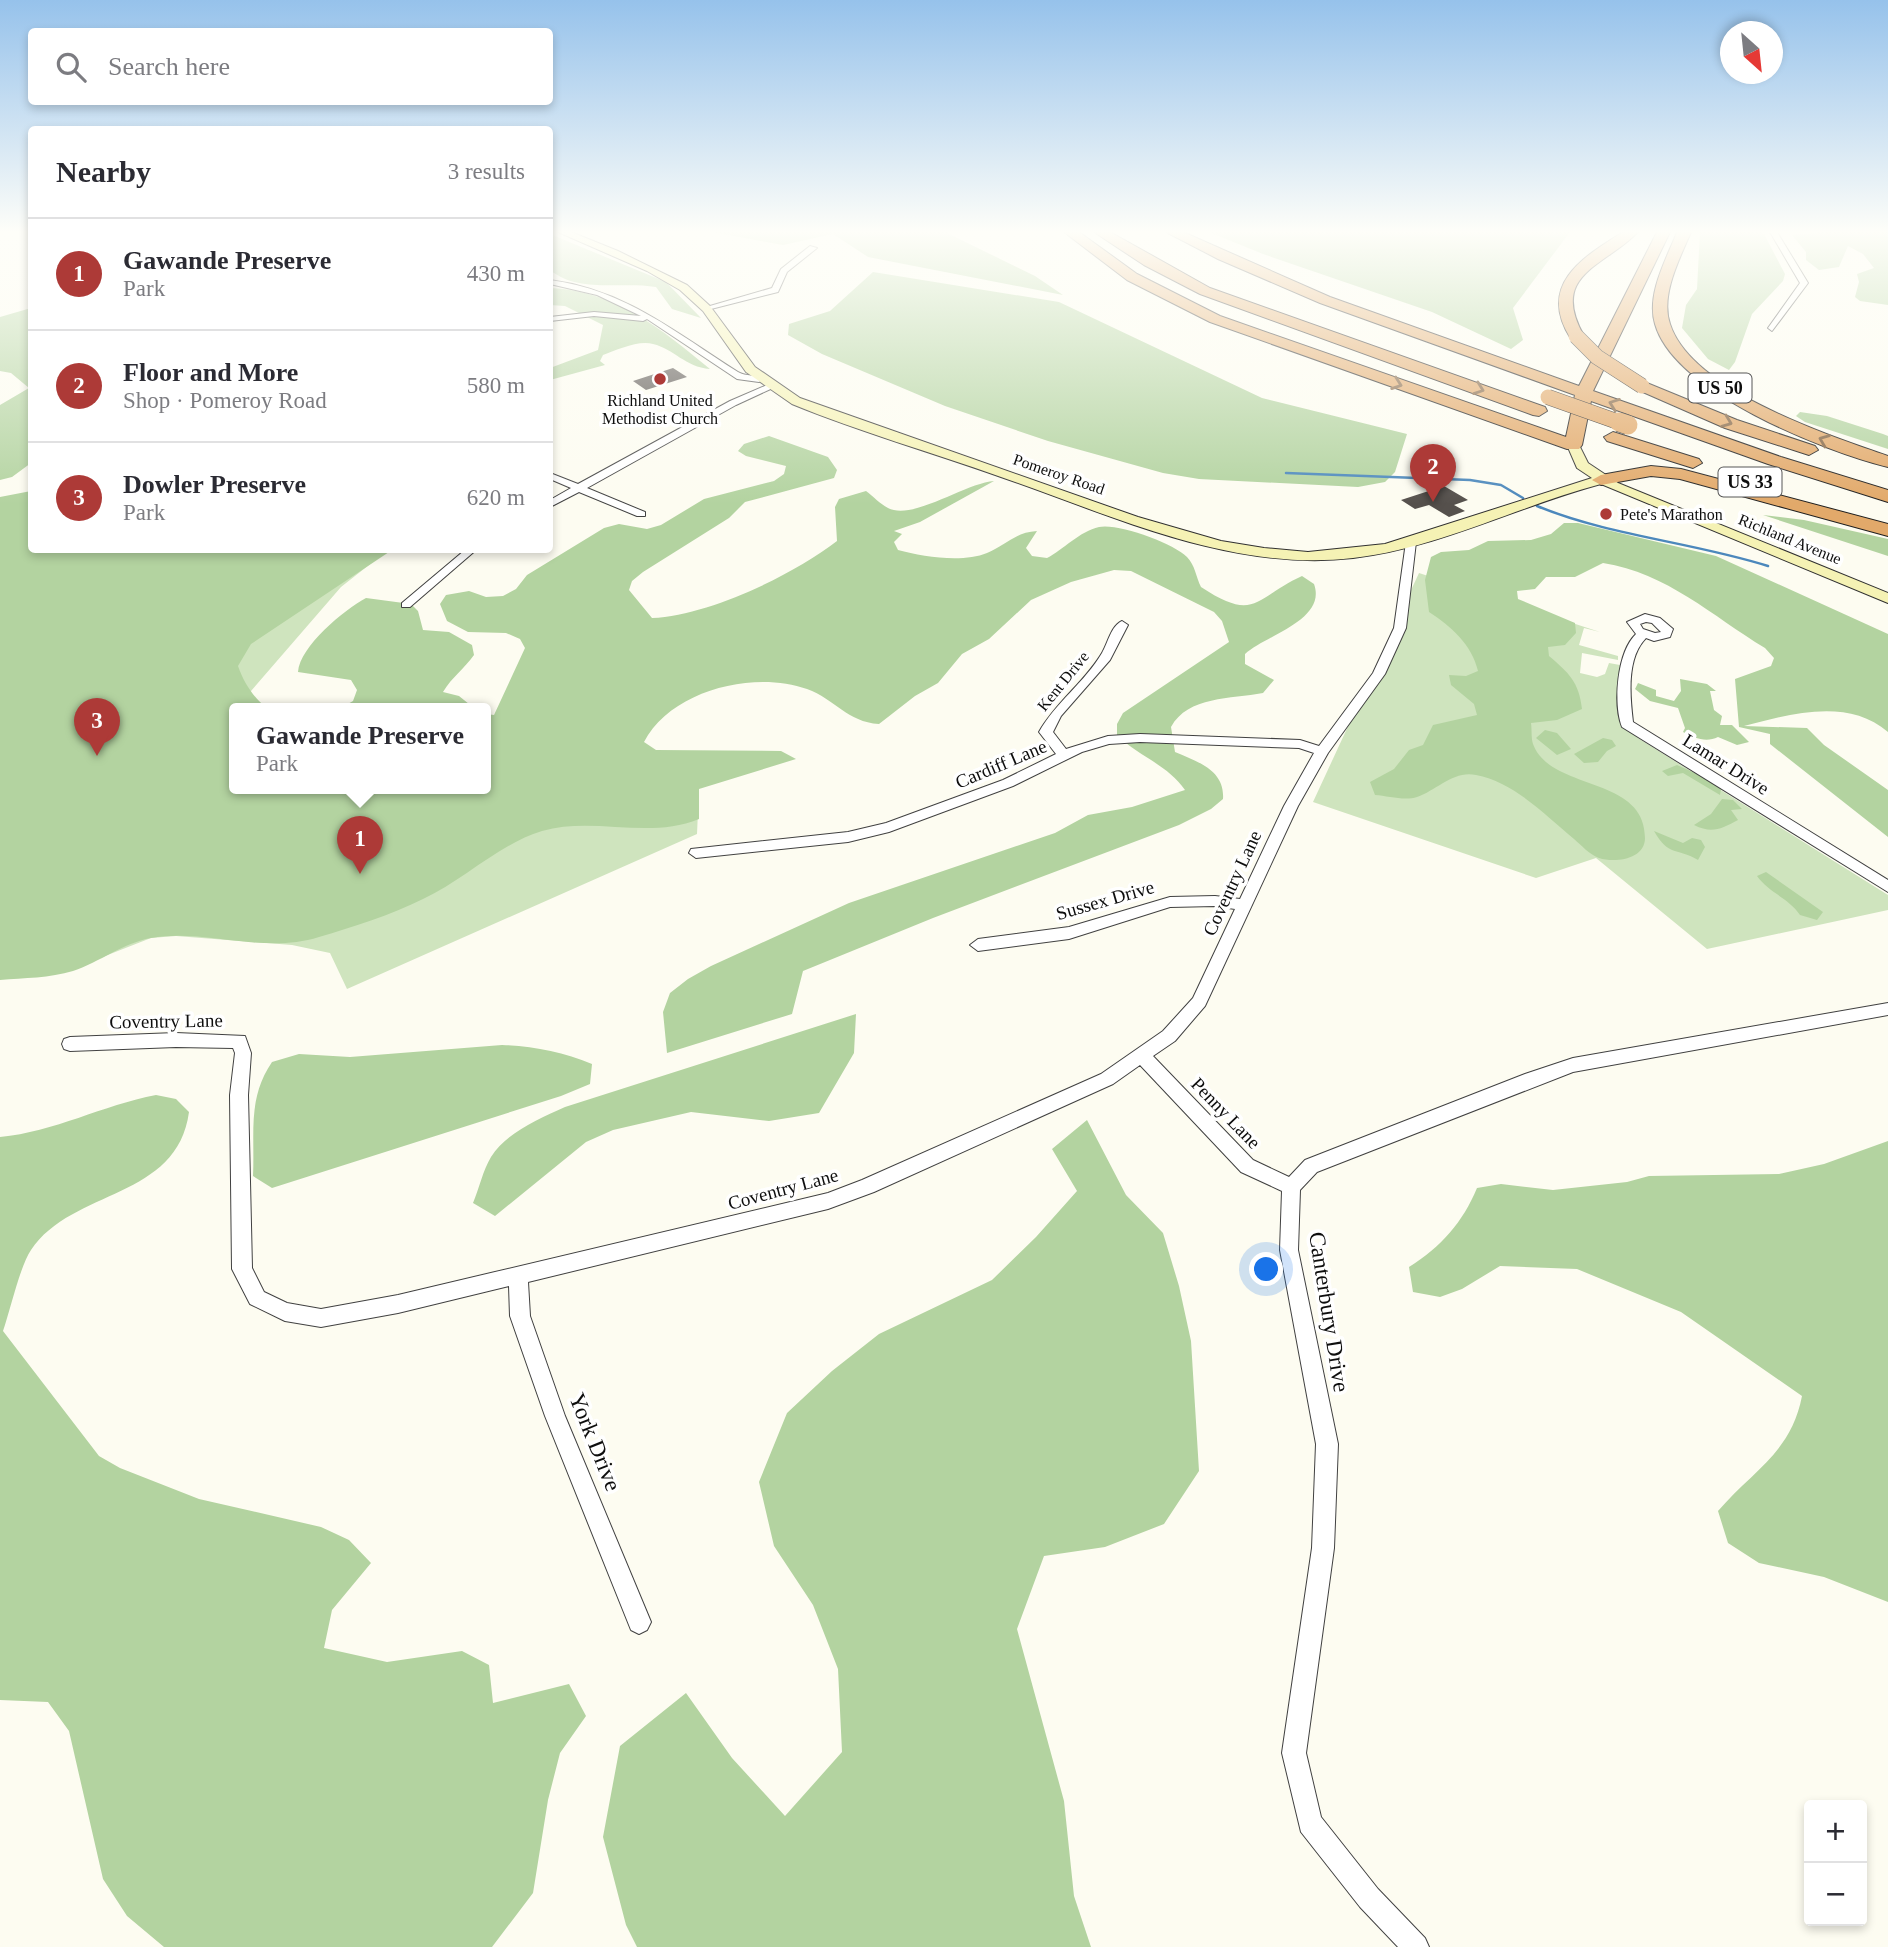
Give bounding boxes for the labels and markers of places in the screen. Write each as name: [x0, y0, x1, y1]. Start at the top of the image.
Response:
marker: Richland United Methodist Church: [652, 371, 668, 387]
place label: Richland United Methodist Church: [602, 392, 718, 427]
pin: 2: [1410, 444, 1456, 502]
marker: Pete's Marathon: [1598, 506, 1614, 522]
place label: Pete's Marathon: [1620, 506, 1723, 523]
pin: 3: [74, 698, 120, 756]
pin: 1: [337, 816, 383, 874]

